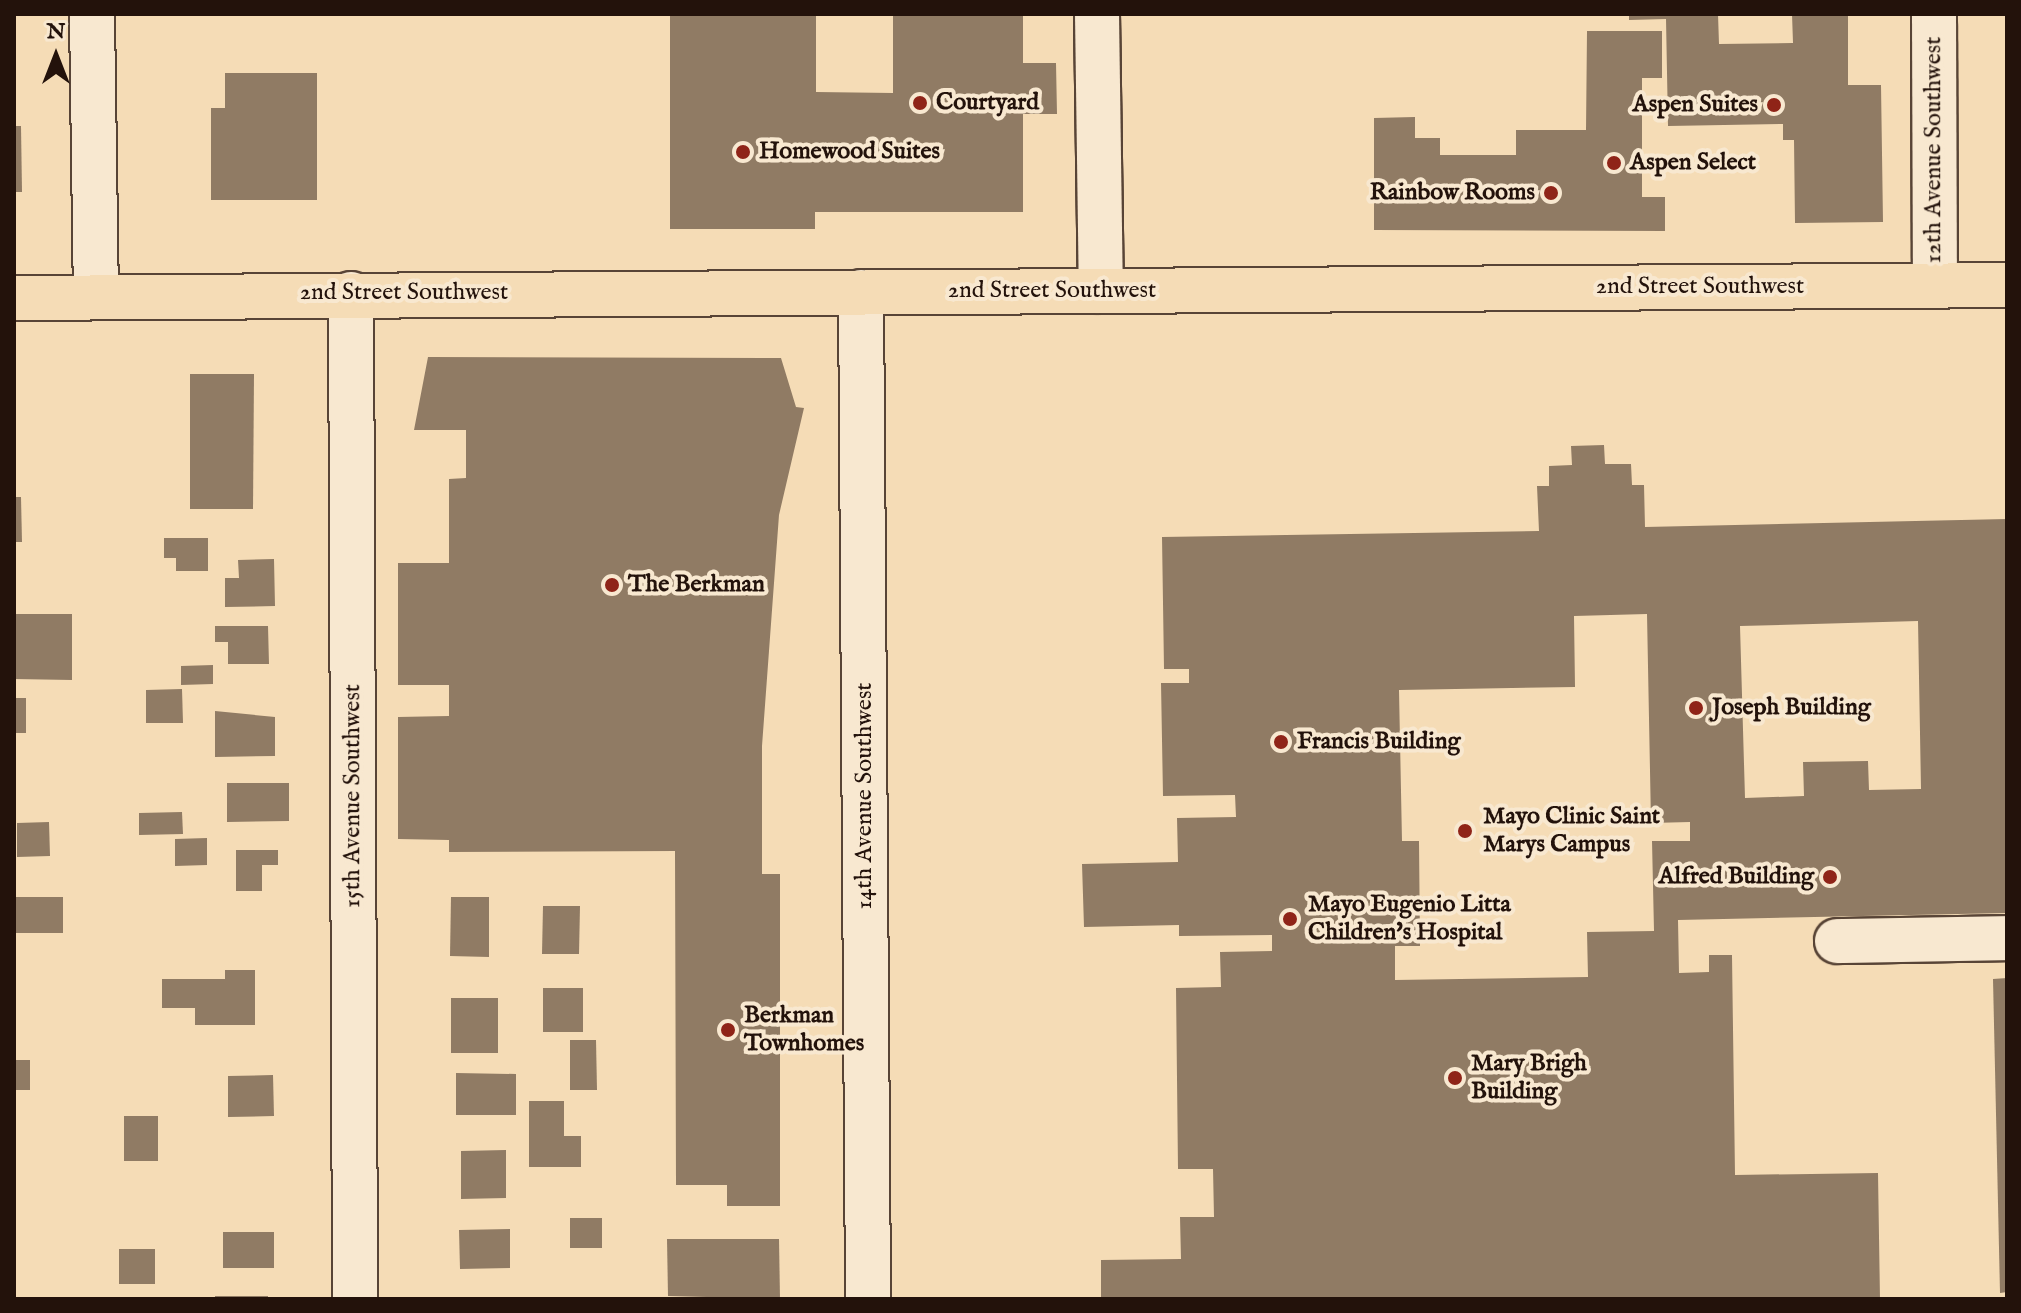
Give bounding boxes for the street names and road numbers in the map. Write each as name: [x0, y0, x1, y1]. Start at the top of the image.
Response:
street label: 12th Avenue Southwest: [1920, 37, 1948, 263]
street label: 2nd Street Southwest: [1596, 273, 1804, 301]
street label: 2nd Street Southwest: [948, 277, 1156, 305]
street label: 2nd Street Southwest: [300, 279, 508, 307]
street label: 14th Avenue Southwest: [851, 682, 879, 910]
street label: 15th Avenue Southwest: [339, 684, 367, 908]

